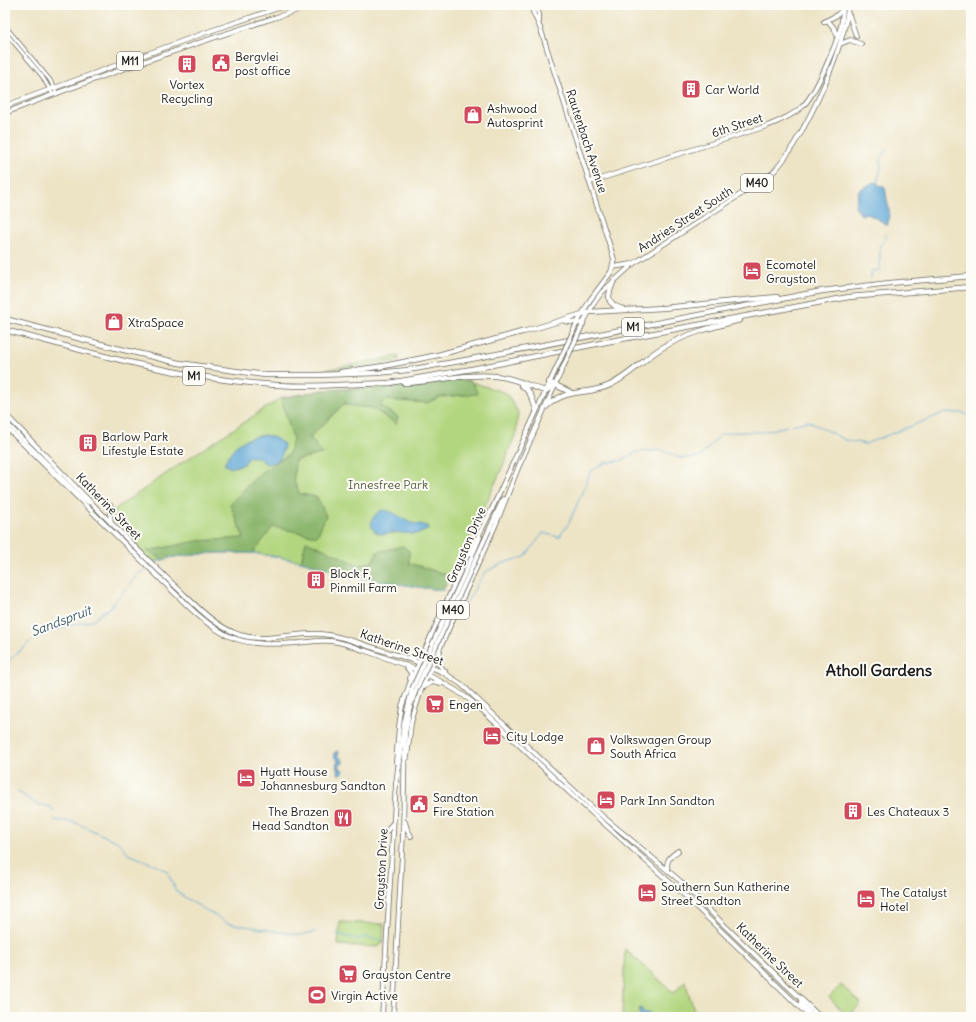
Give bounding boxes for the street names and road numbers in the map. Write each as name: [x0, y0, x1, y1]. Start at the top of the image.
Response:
road number: M11: [117, 52, 143, 70]
street label: Rautenbach Avenue: [563, 87, 611, 195]
street label: 6th Street: [710, 110, 764, 140]
road number: M40: [741, 174, 773, 192]
street label: Andries Street South: [635, 183, 735, 255]
road number: M1: [622, 318, 644, 336]
road number: M1: [183, 367, 205, 385]
street label: Katherine Street: [73, 469, 145, 543]
street label: Grayston Drive: [443, 505, 489, 585]
road number: M40: [437, 601, 469, 619]
street label: Katherine Street: [358, 626, 446, 668]
street label: Grayston Drive: [371, 828, 391, 910]
street label: Katherine Street: [733, 919, 807, 991]

